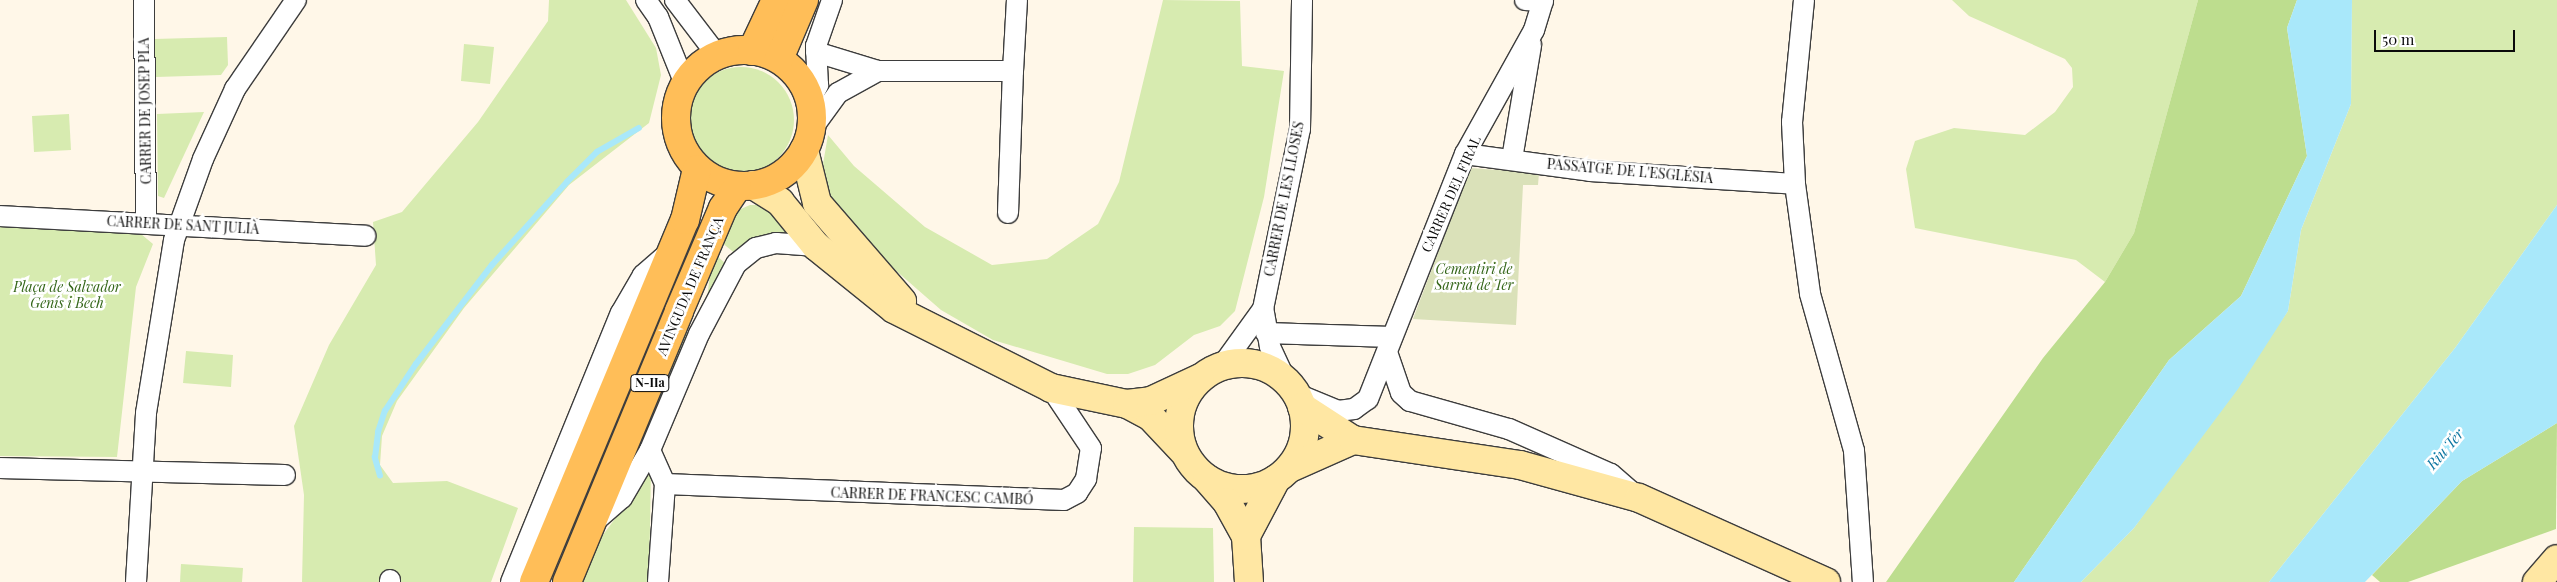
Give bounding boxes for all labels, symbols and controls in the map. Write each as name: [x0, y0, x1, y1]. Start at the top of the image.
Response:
scale bar: [2377, 20, 2518, 52]
text: 50 m: [2382, 29, 2414, 49]
street label: CARRER DE JOSEP PLA: [135, 37, 155, 185]
street label: CARRER DE LES LLOSES: [1261, 120, 1307, 278]
street label: CARRER DEL FIRAL: [1418, 133, 1484, 255]
street label: PASSATGE DE L'ESGLÉSIA: [1546, 155, 1714, 187]
street label: CARRER DE SANT JULIÀ: [106, 213, 260, 237]
street label: AVINGUDA DE FRANÇA: [653, 214, 727, 358]
park label: Cementiri de Sarrià de Ter: [1435, 261, 1513, 294]
park label: Plaça de Salvador Genís i Bech: [13, 279, 121, 312]
road number: N-IIa: [630, 373, 670, 392]
water label: Riu Ter: [2423, 425, 2467, 473]
street label: CARRER DE FRANCESC CAMBÓ: [830, 484, 1034, 508]

